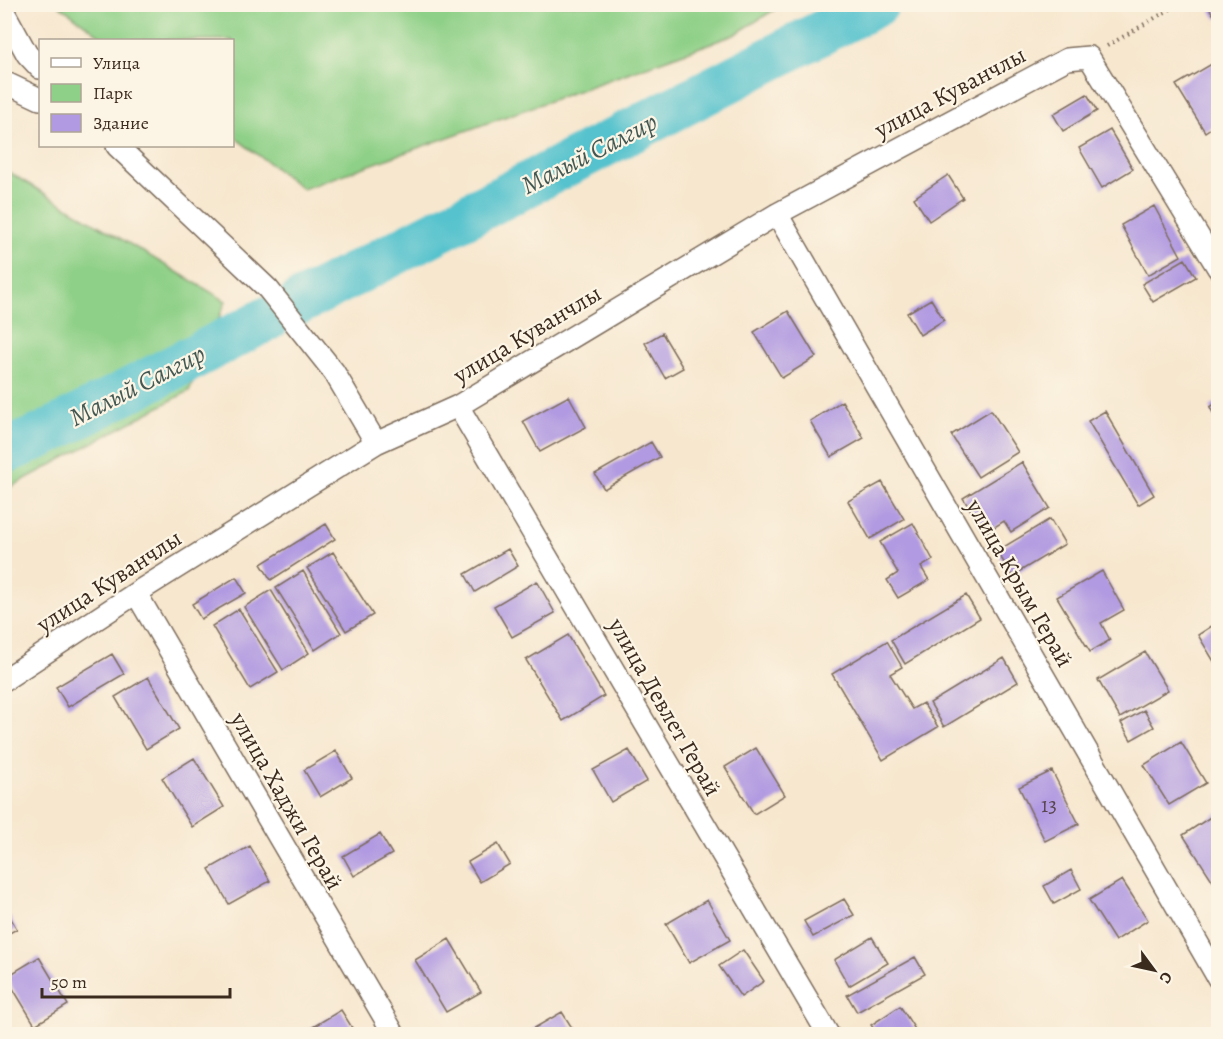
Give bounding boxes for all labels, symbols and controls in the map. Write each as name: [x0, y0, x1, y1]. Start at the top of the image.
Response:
legend: [39, 39, 234, 147]
street label: улица Куванчлы: [868, 39, 1031, 146]
text: Улица: [93, 51, 141, 75]
text: Парк: [93, 81, 133, 105]
water label: Малый Салгир: [515, 104, 663, 203]
text: Здание: [93, 111, 149, 135]
street label: улица Куванчлы: [446, 277, 607, 391]
water label: Малый Салгир: [63, 336, 211, 435]
street label: улица Крым Герай: [958, 492, 1081, 673]
street label: улица Куванчлы: [29, 522, 188, 641]
street label: улица Девлет Герай: [600, 611, 729, 802]
street label: улица Хаджи Герай: [223, 705, 351, 896]
house number: 13: [1041, 791, 1057, 819]
north arrow: [1124, 940, 1184, 1000]
scale bar: [42, 961, 230, 999]
text: С: [1154, 967, 1178, 988]
text: 50 m: [51, 970, 87, 994]

